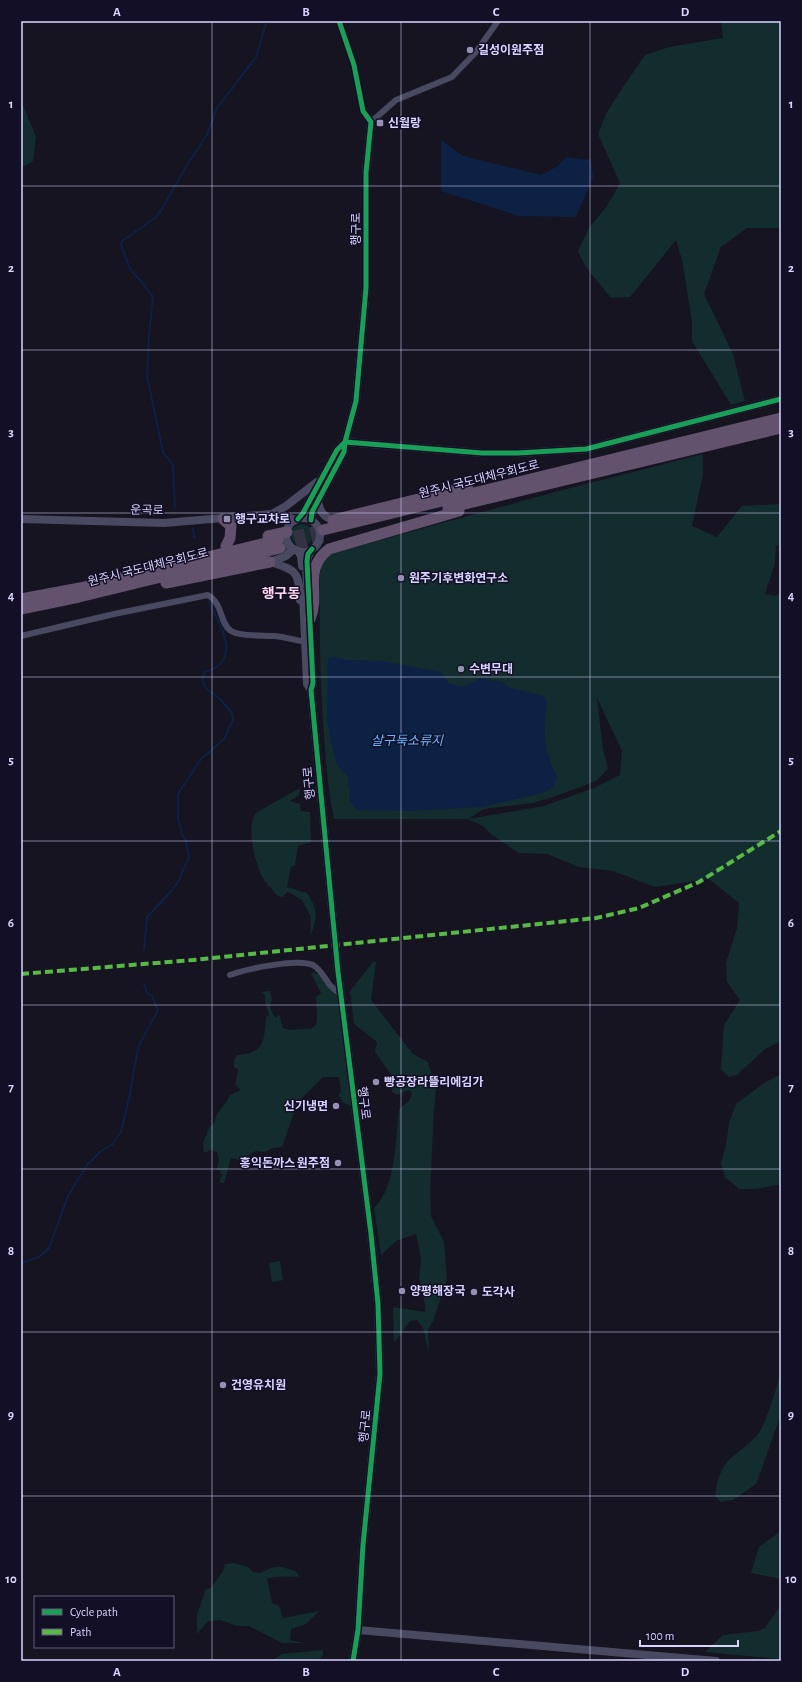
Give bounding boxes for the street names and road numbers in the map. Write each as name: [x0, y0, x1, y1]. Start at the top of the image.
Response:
street label: 행구로: [350, 212, 362, 246]
street label: 원주시 국도대체우회도로: [418, 458, 540, 500]
street label: 운곡로: [130, 504, 164, 516]
street label: 원주시 국도대체우회도로: [87, 546, 209, 588]
street label: 행구로: [302, 766, 316, 800]
street label: 행구로: [356, 1086, 372, 1120]
street label: 행구로: [357, 1409, 373, 1443]

